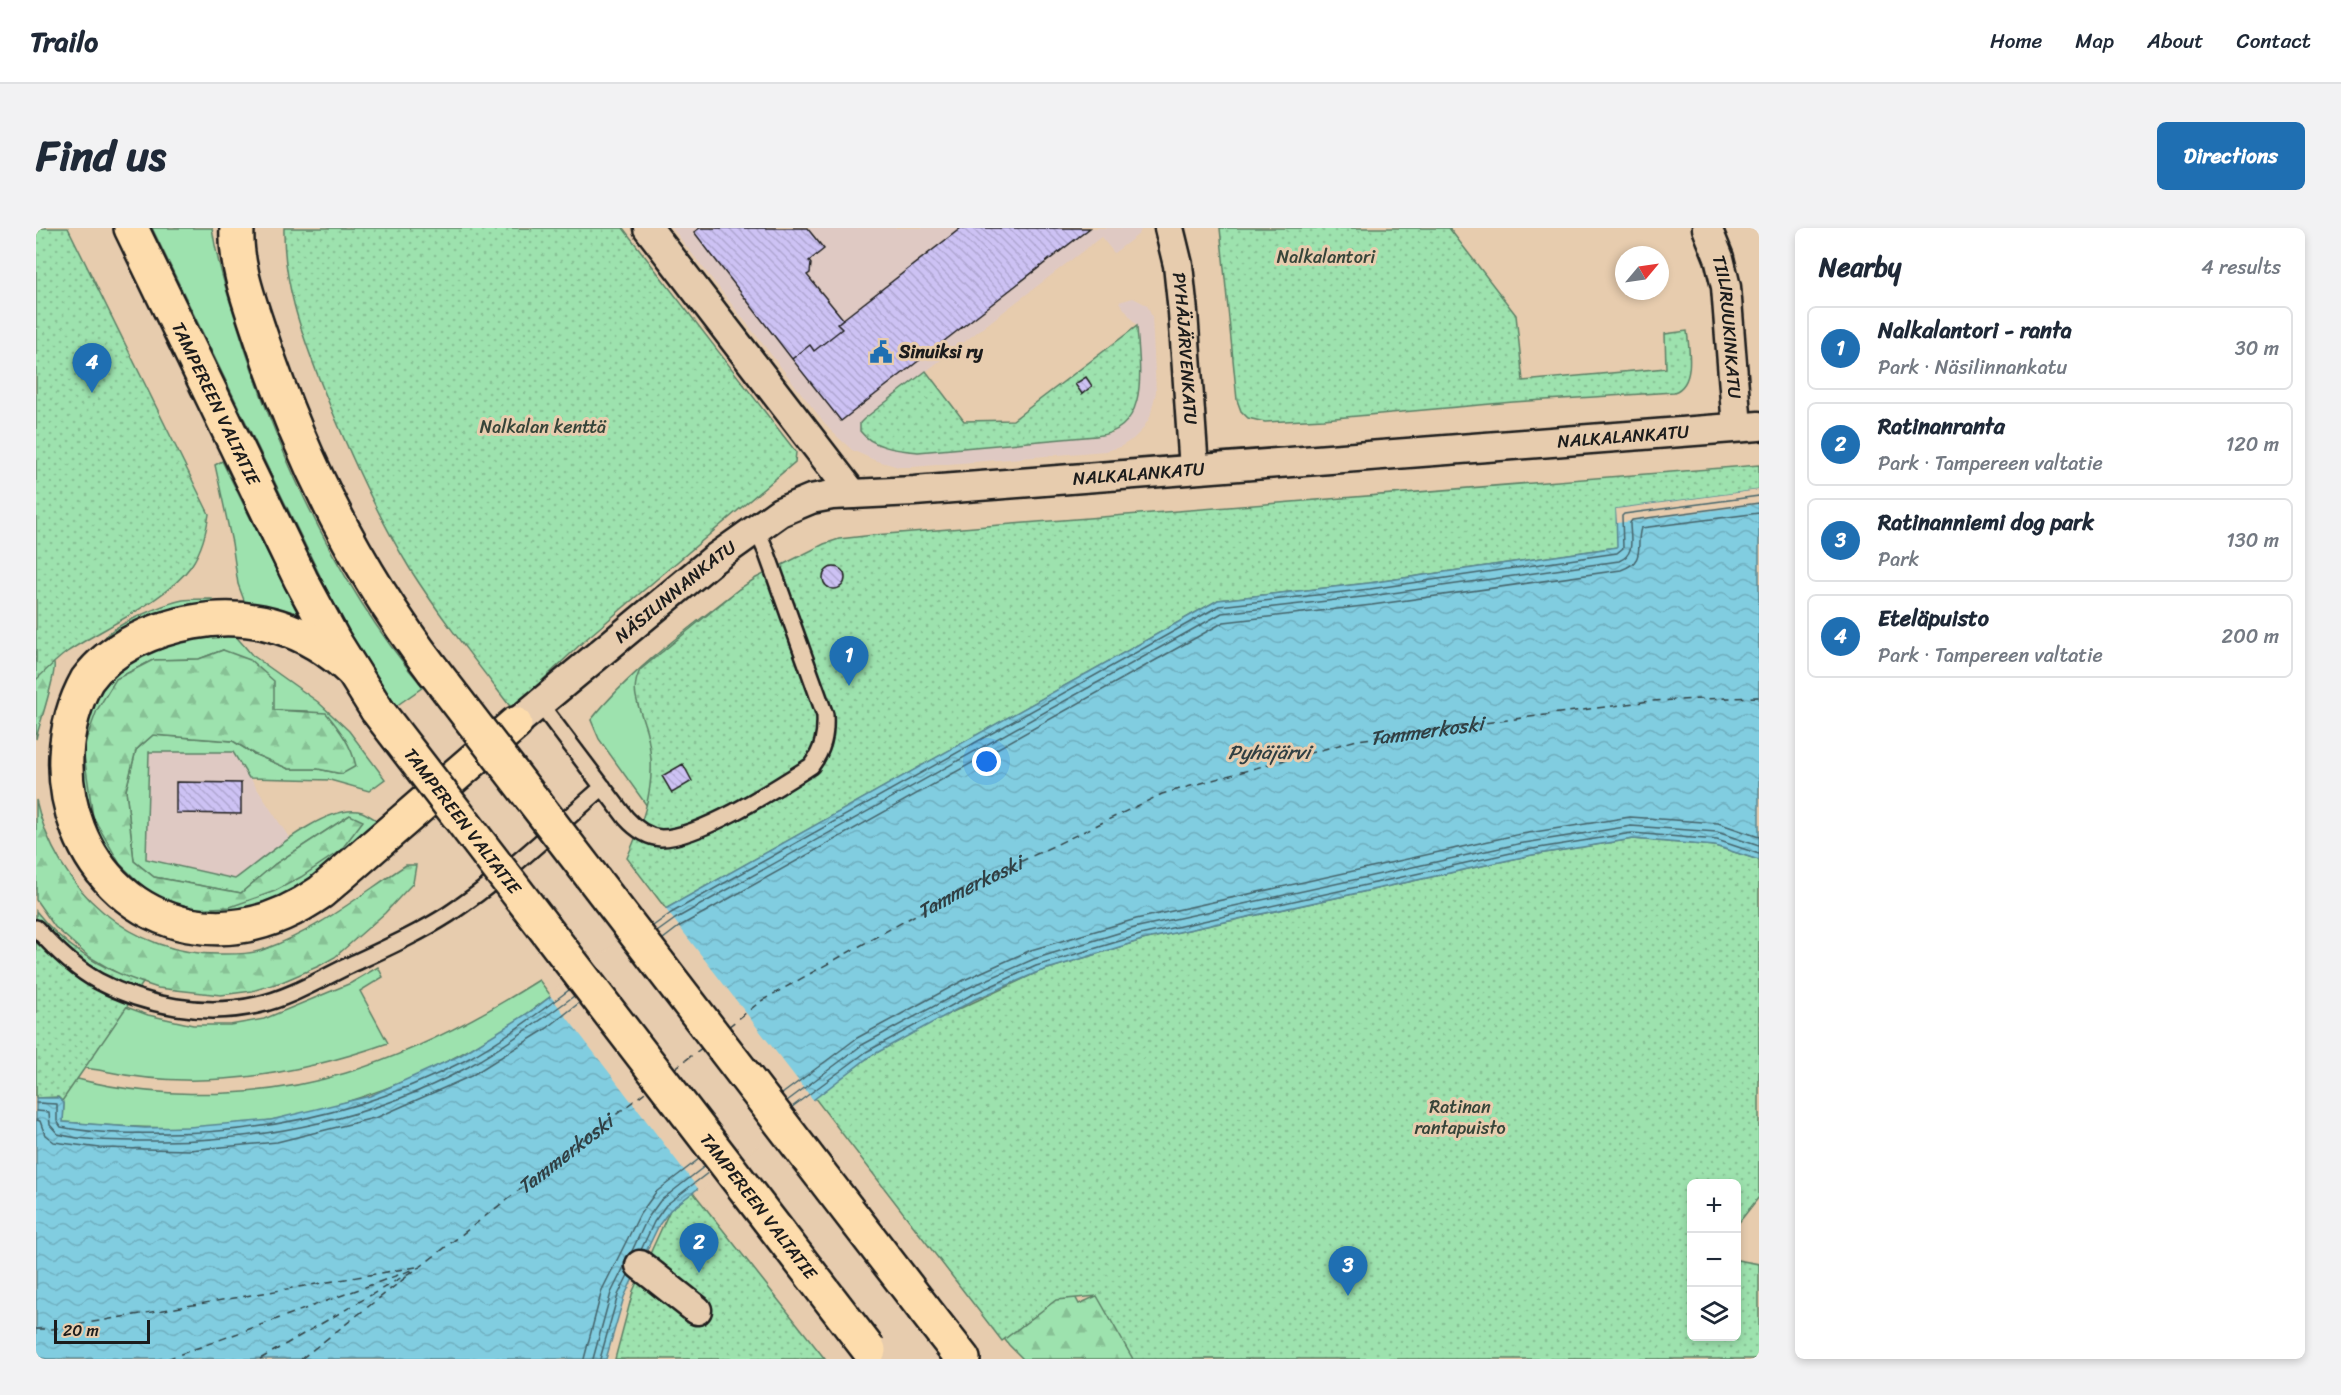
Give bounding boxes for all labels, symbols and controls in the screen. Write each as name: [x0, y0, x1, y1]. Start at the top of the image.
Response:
text: Trailo: [30, 17, 98, 66]
text: Home: [1990, 22, 2042, 60]
text: Map: [2075, 22, 2114, 60]
text: About: [2147, 22, 2204, 60]
text: Contact: [2237, 22, 2311, 60]
text: Find us: [36, 119, 166, 193]
button: Directions: [2157, 122, 2305, 190]
park label: Nalkalantori: [1277, 241, 1376, 273]
text: Nearby: [1819, 244, 1901, 290]
north arrow: [1615, 246, 1669, 300]
text: 4 results: [2201, 250, 2281, 285]
street label: TIILIRUUKINKATU: [1703, 252, 1751, 400]
street label: PYHÄJÄRVENKATU: [1163, 271, 1207, 426]
text: Nalkalantori - ranta: [1878, 311, 2072, 350]
street label: TAMPEREEN VALTATIE: [163, 316, 269, 492]
text: 1: [1836, 331, 1845, 366]
text: 30 m: [2235, 331, 2279, 366]
place label: Sinuiksi ry: [898, 336, 984, 368]
public building icon: Sinuiksi ry: [868, 339, 894, 365]
pin: 4: [72, 344, 112, 393]
text: Park · Näsilinnankatu: [1878, 350, 2067, 385]
text: Ratinanranta: [1878, 407, 2005, 446]
park label: Nalkalan kenttä: [480, 411, 607, 443]
street label: NALKALANKATU: [1556, 415, 1691, 457]
text: 2: [1835, 427, 1846, 462]
text: 120 m: [2226, 427, 2279, 462]
text: Park · Tampereen valtatie: [1878, 446, 2103, 481]
street label: NALKALANKATU: [1072, 453, 1206, 495]
text: Ratinanniemi dog park: [1878, 503, 2094, 542]
text: 3: [1835, 523, 1846, 558]
text: 130 m: [2226, 523, 2279, 558]
street label: NÄSILINNANKATU: [607, 532, 744, 652]
text: Park: [1878, 542, 1919, 577]
text: Eteläpuisto: [1878, 599, 1989, 638]
text: 4: [1834, 619, 1847, 654]
text: 200 m: [2222, 619, 2279, 654]
pin: 1: [830, 636, 868, 686]
text: Park · Tampereen valtatie: [1878, 638, 2103, 673]
water label: Tammerkoski: [1367, 705, 1490, 756]
water label: Pyhäjärvi: [1228, 735, 1314, 770]
street label: TAMPEREEN VALTATIE: [395, 740, 530, 902]
your location: [972, 747, 1001, 776]
water label: Tammerkoski: [910, 844, 1033, 928]
park label: Ratinan rantapuisto: [1414, 1091, 1506, 1144]
water label: Tammerkoski: [509, 1103, 625, 1203]
street label: TAMPEREEN VALTATIE: [691, 1126, 826, 1288]
map controls: [1687, 1179, 1741, 1341]
button: +: [1687, 1179, 1741, 1233]
pin: 2: [680, 1224, 718, 1273]
button: −: [1687, 1233, 1741, 1287]
pin: 3: [1328, 1246, 1368, 1296]
button: layers: [1687, 1287, 1741, 1341]
text: 20 m: [63, 1316, 99, 1345]
scale bar: [54, 1317, 150, 1344]

